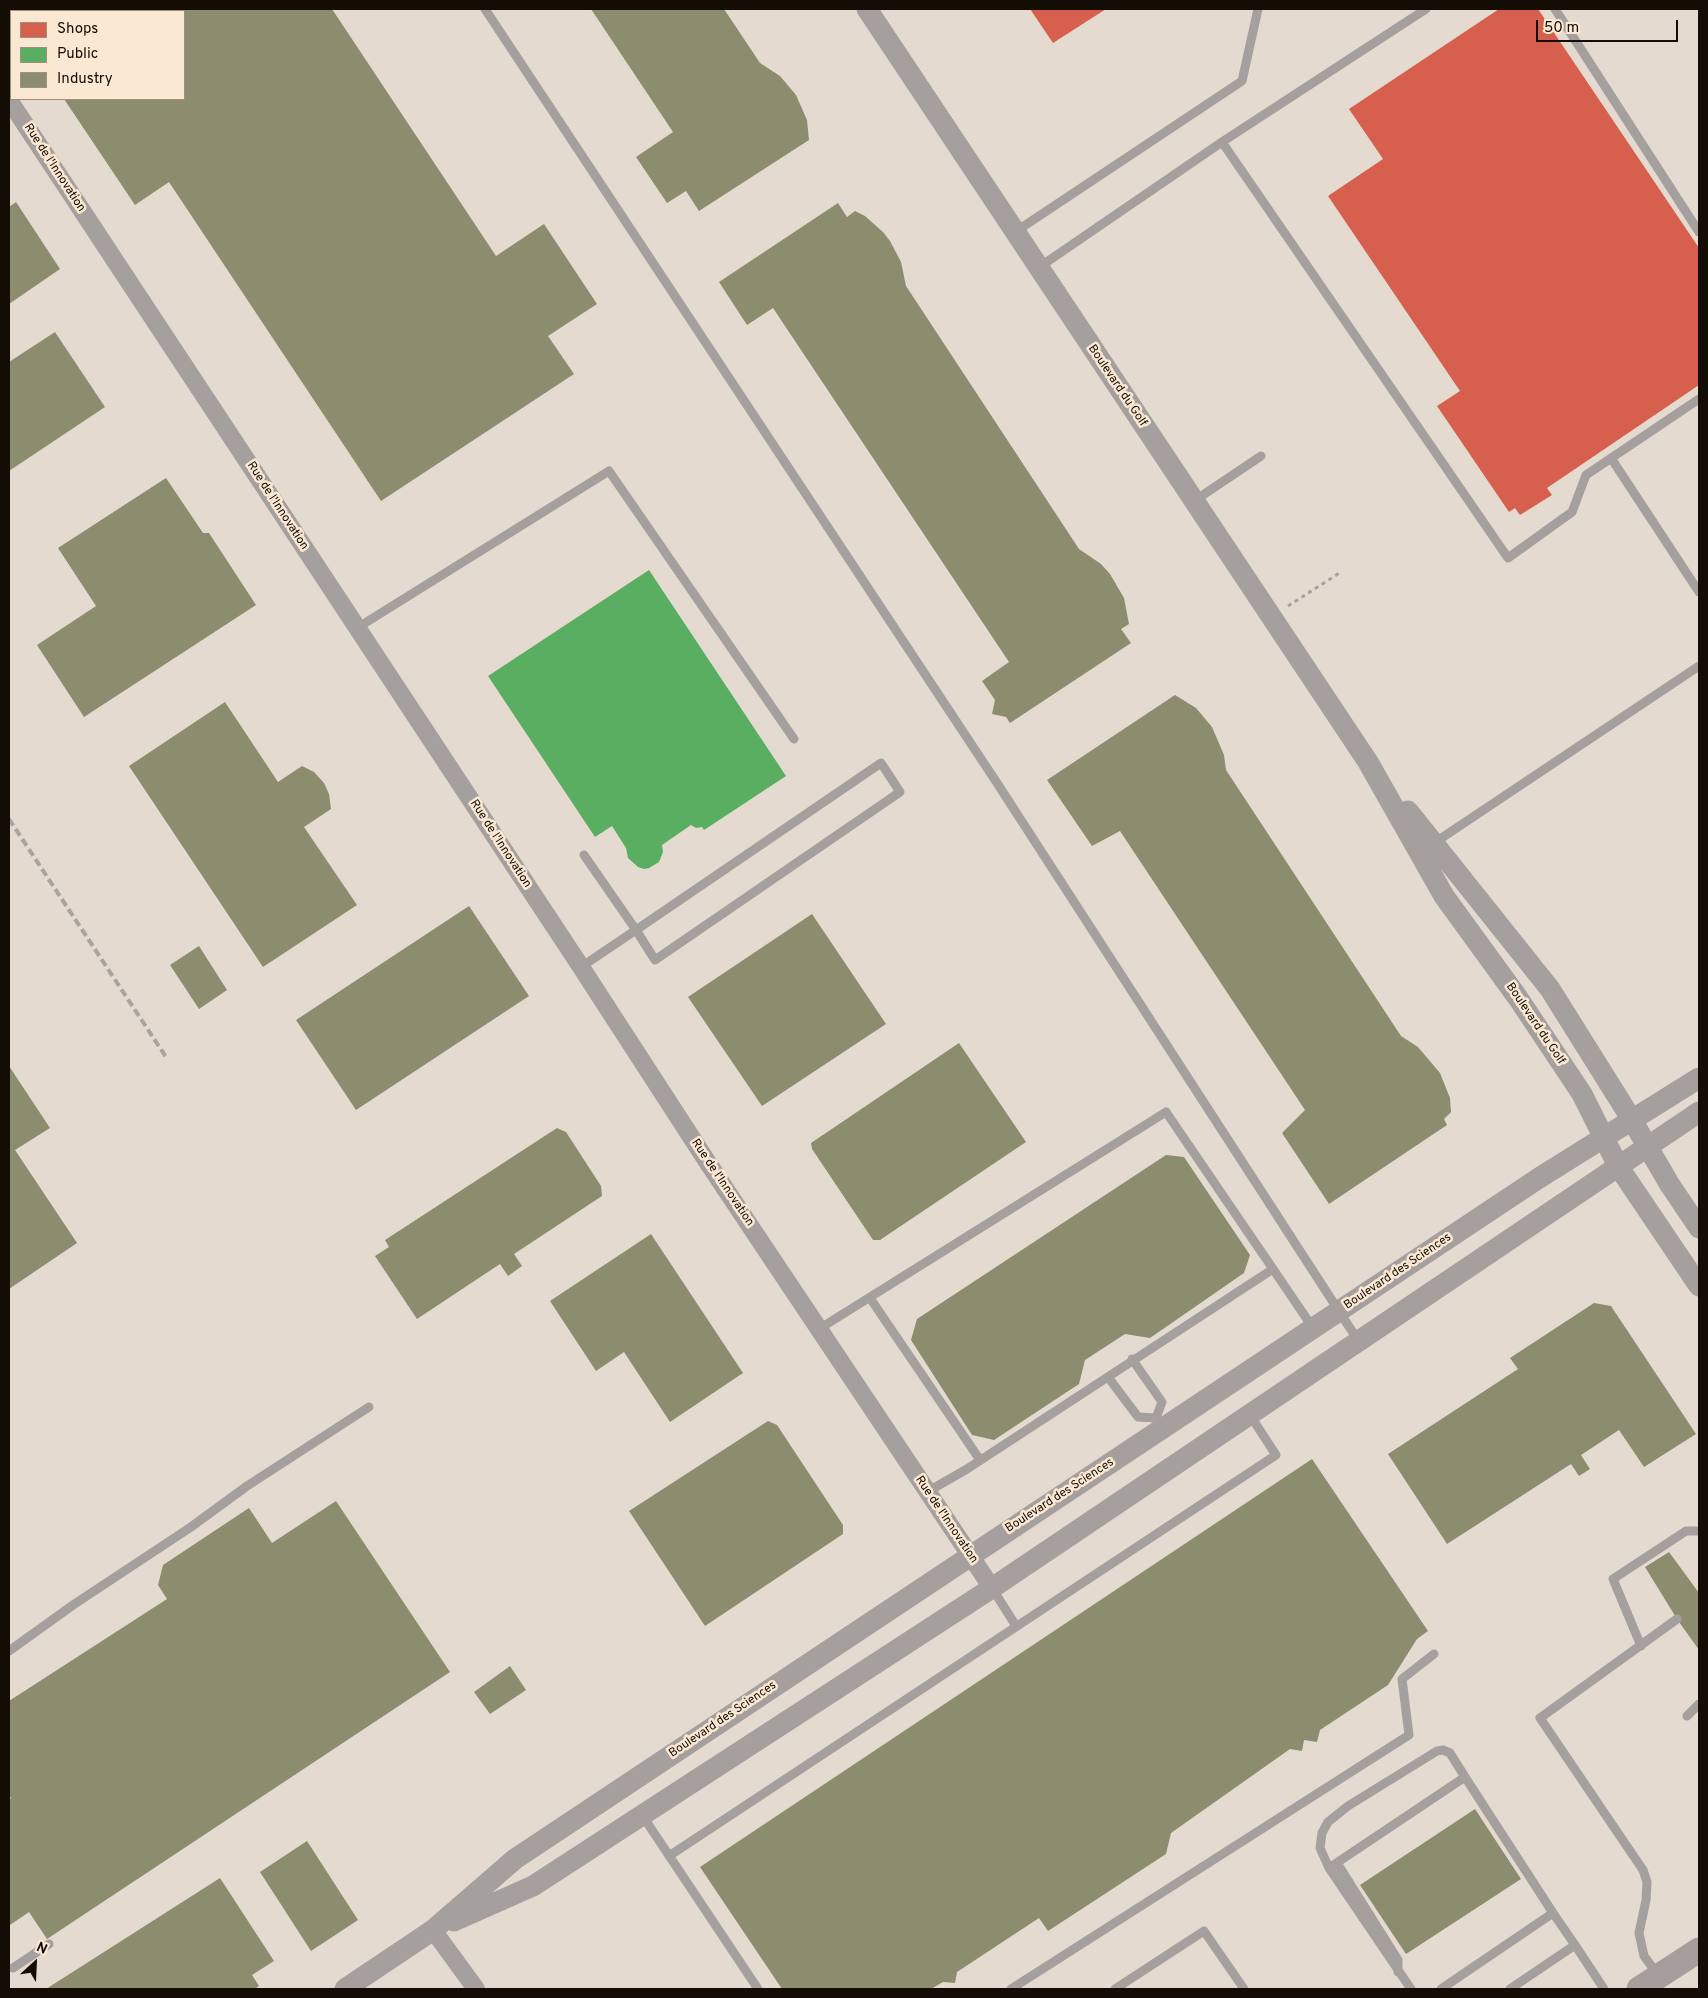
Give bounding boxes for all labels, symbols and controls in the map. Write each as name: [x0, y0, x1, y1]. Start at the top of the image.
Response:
legend: [10, 10, 185, 100]
scale bar: [1538, 10, 1680, 42]
text: 50 m: [1544, 19, 1579, 38]
text: Shops: [57, 20, 98, 39]
text: Public: [57, 45, 98, 64]
text: Industry: [57, 70, 113, 89]
street label: Rue de l'Innovation: [20, 121, 88, 215]
street label: Boulevard du Golf: [1084, 342, 1150, 430]
street label: Rue de l'Innovation: [243, 459, 311, 553]
street label: Rue de l'Innovation: [466, 797, 534, 891]
street label: Boulevard du Golf: [1502, 980, 1568, 1068]
street label: Rue de l'Innovation: [687, 1137, 757, 1229]
street label: Boulevard des Sciences: [1342, 1231, 1454, 1313]
street label: Boulevard des Sciences: [1003, 1456, 1117, 1536]
street label: Rue de l'Innovation: [911, 1474, 981, 1566]
street label: Boulevard des Sciences: [667, 1679, 779, 1761]
north arrow: [10, 1938, 60, 1988]
text: N: [33, 1939, 50, 1959]

